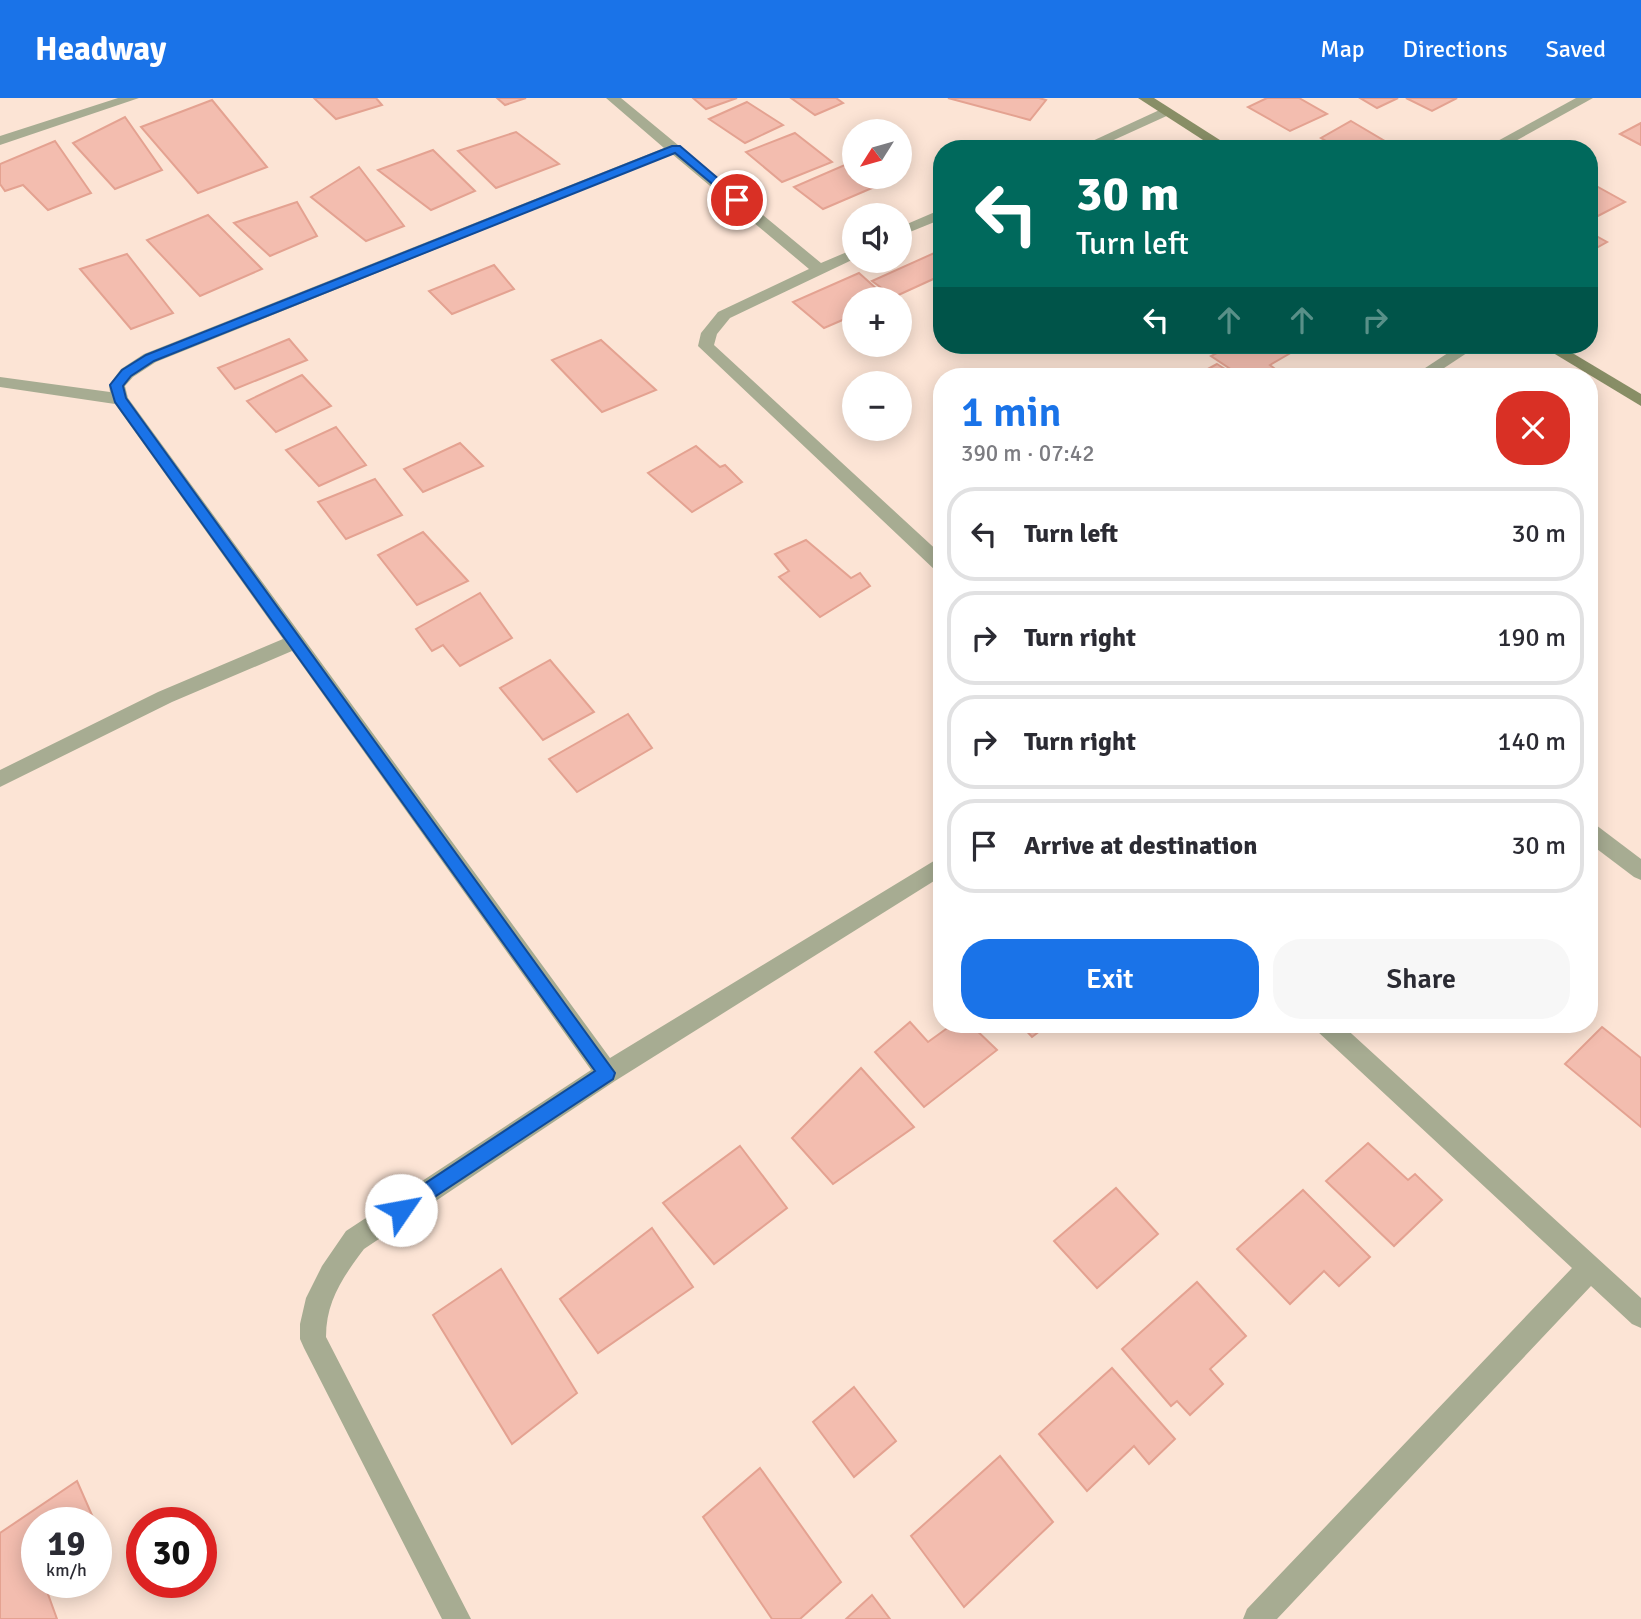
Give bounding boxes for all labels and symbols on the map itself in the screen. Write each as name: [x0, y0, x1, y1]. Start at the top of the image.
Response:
north arrow: [842, 119, 912, 189]
pin: [707, 170, 767, 230]
position arrow: [364, 1173, 438, 1247]
speed limit sign: 30: [126, 1507, 217, 1598]

